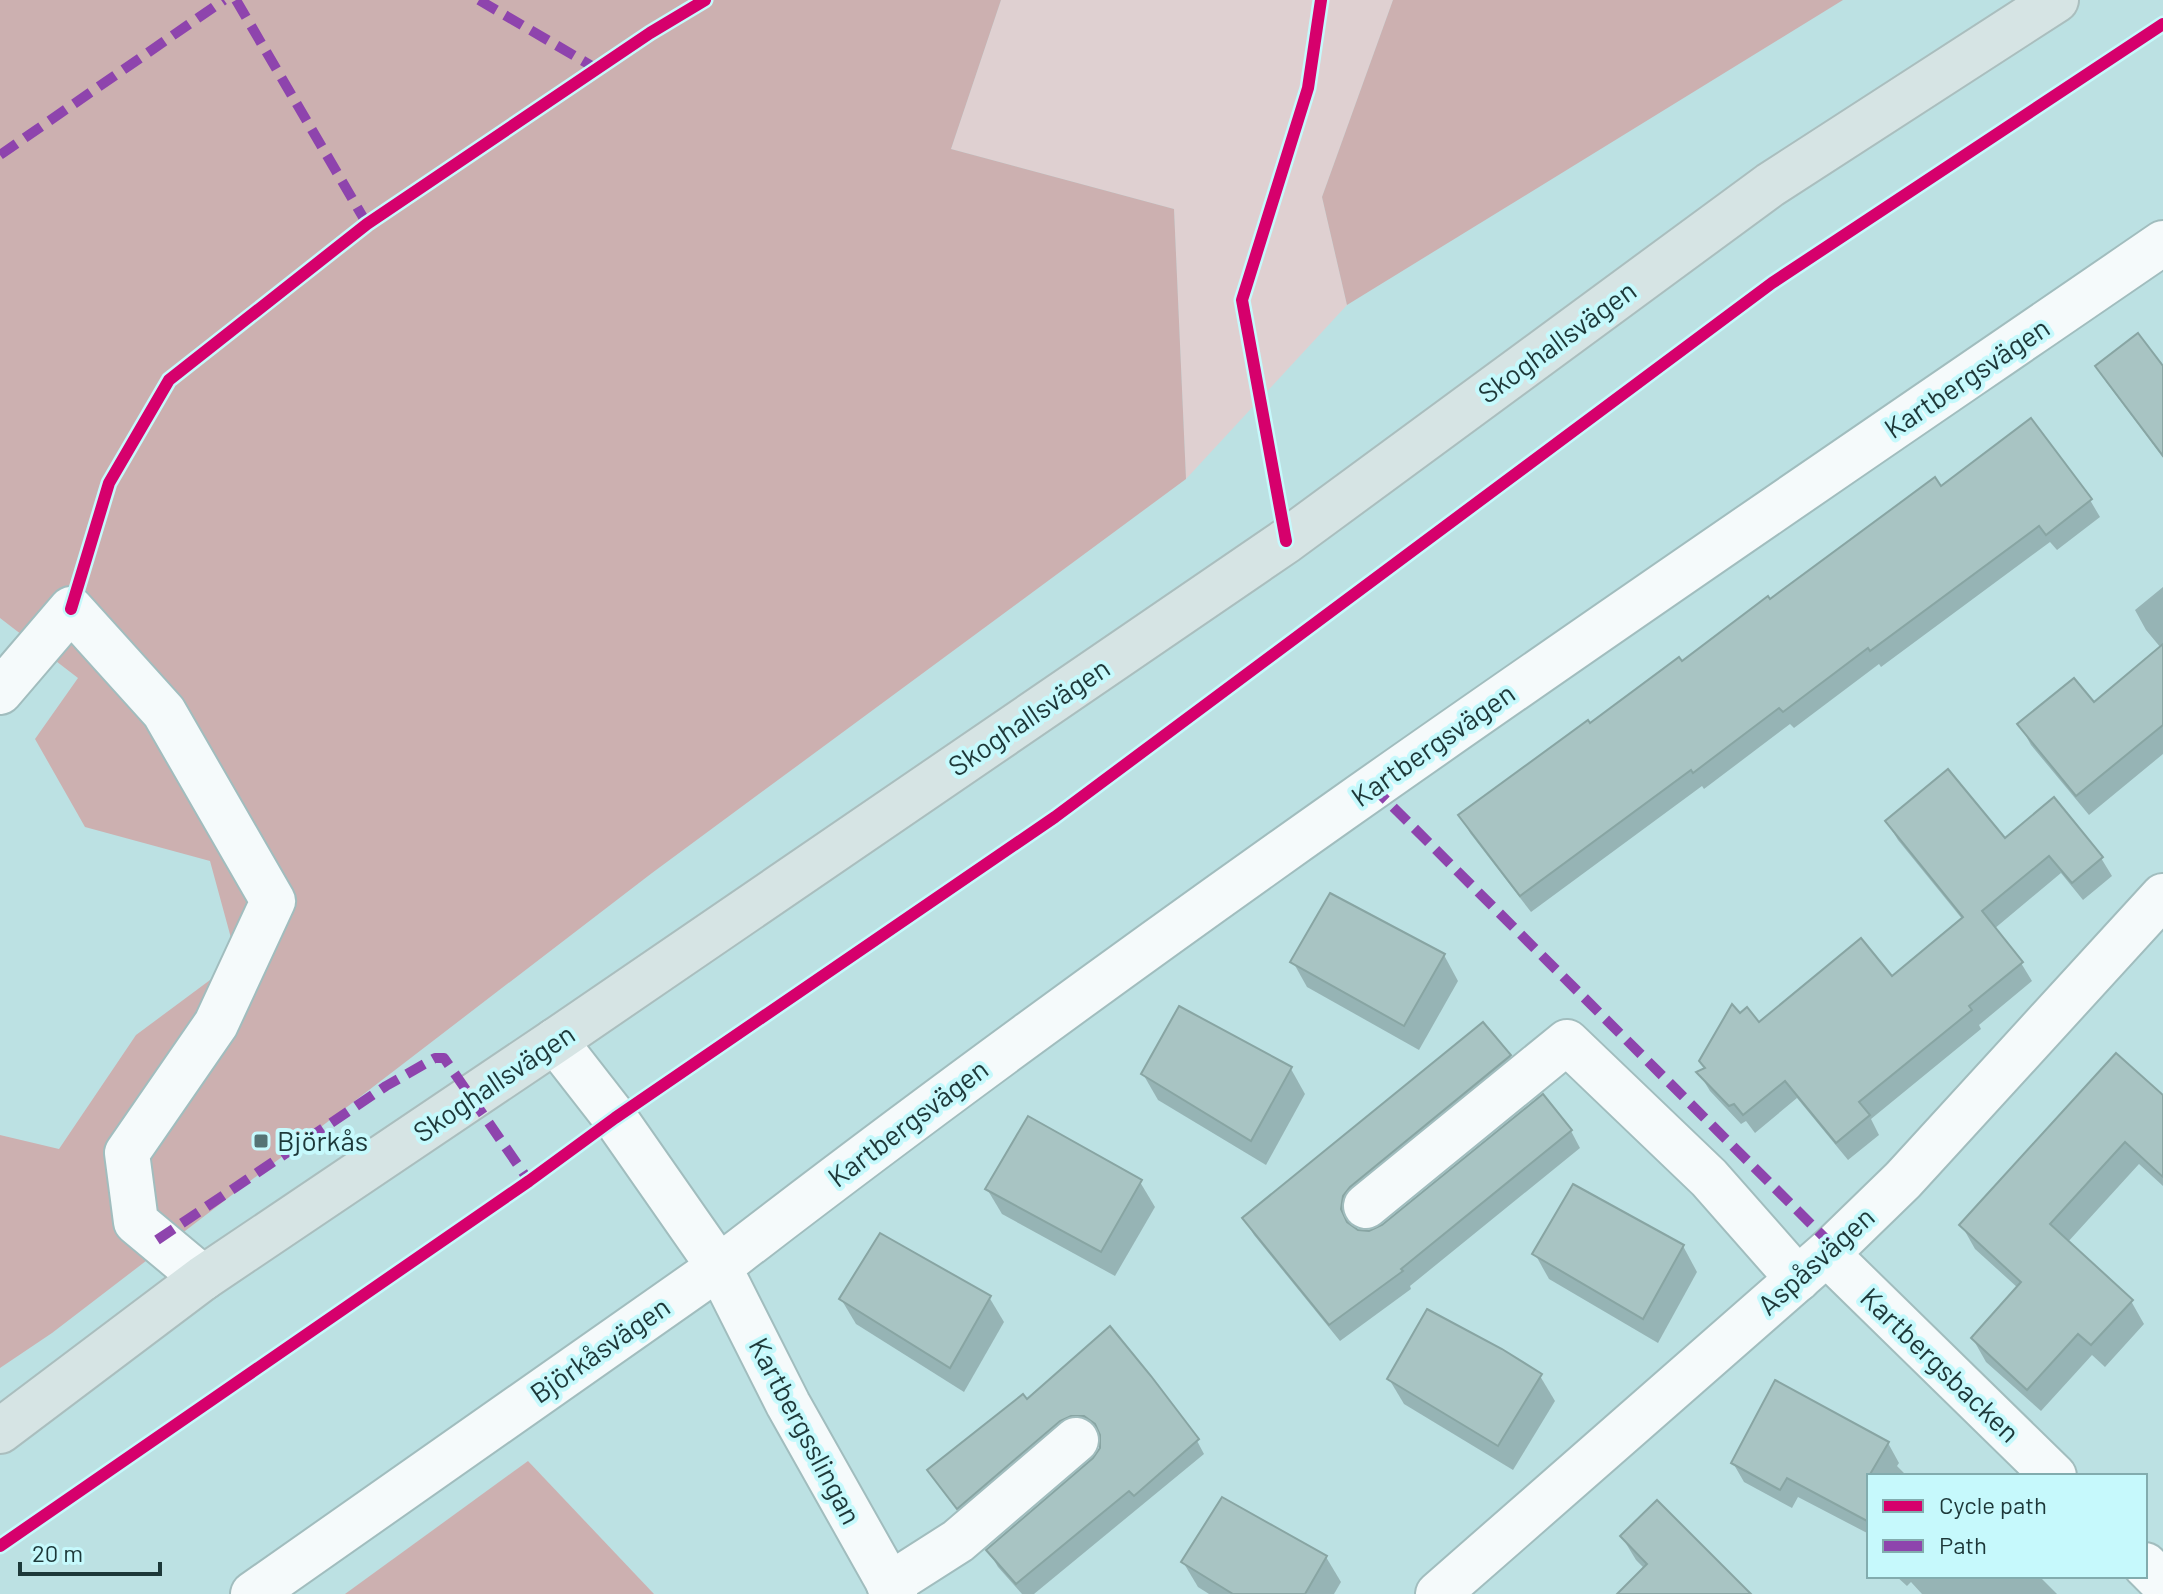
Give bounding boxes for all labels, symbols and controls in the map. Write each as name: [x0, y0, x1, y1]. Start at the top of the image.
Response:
street label: Skoghallsvägen: [1471, 272, 1642, 410]
street label: Kartbergsvägen: [1877, 309, 2055, 445]
street label: Skoghallsvägen: [941, 650, 1116, 783]
street label: Kartbergsvägen: [1344, 675, 1521, 813]
street label: Skoghallsvägen: [406, 1016, 581, 1149]
street label: Kartbergsvägen: [821, 1051, 994, 1193]
place label: Björkås: [277, 1123, 368, 1157]
marker: Björkås: [252, 1132, 270, 1150]
street label: Aspåsvägen: [1750, 1199, 1881, 1321]
street label: Kartbergsbacken: [1854, 1280, 2027, 1449]
street label: Björkåsvägen: [523, 1289, 676, 1410]
street label: Kartbergsslingan: [742, 1331, 869, 1530]
legend: [1867, 1474, 2147, 1578]
text: Cycle path: [1939, 1490, 2047, 1519]
scale bar: [20, 1526, 160, 1576]
text: Path: [1939, 1530, 1987, 1559]
text: 20 m: [32, 1538, 83, 1567]

